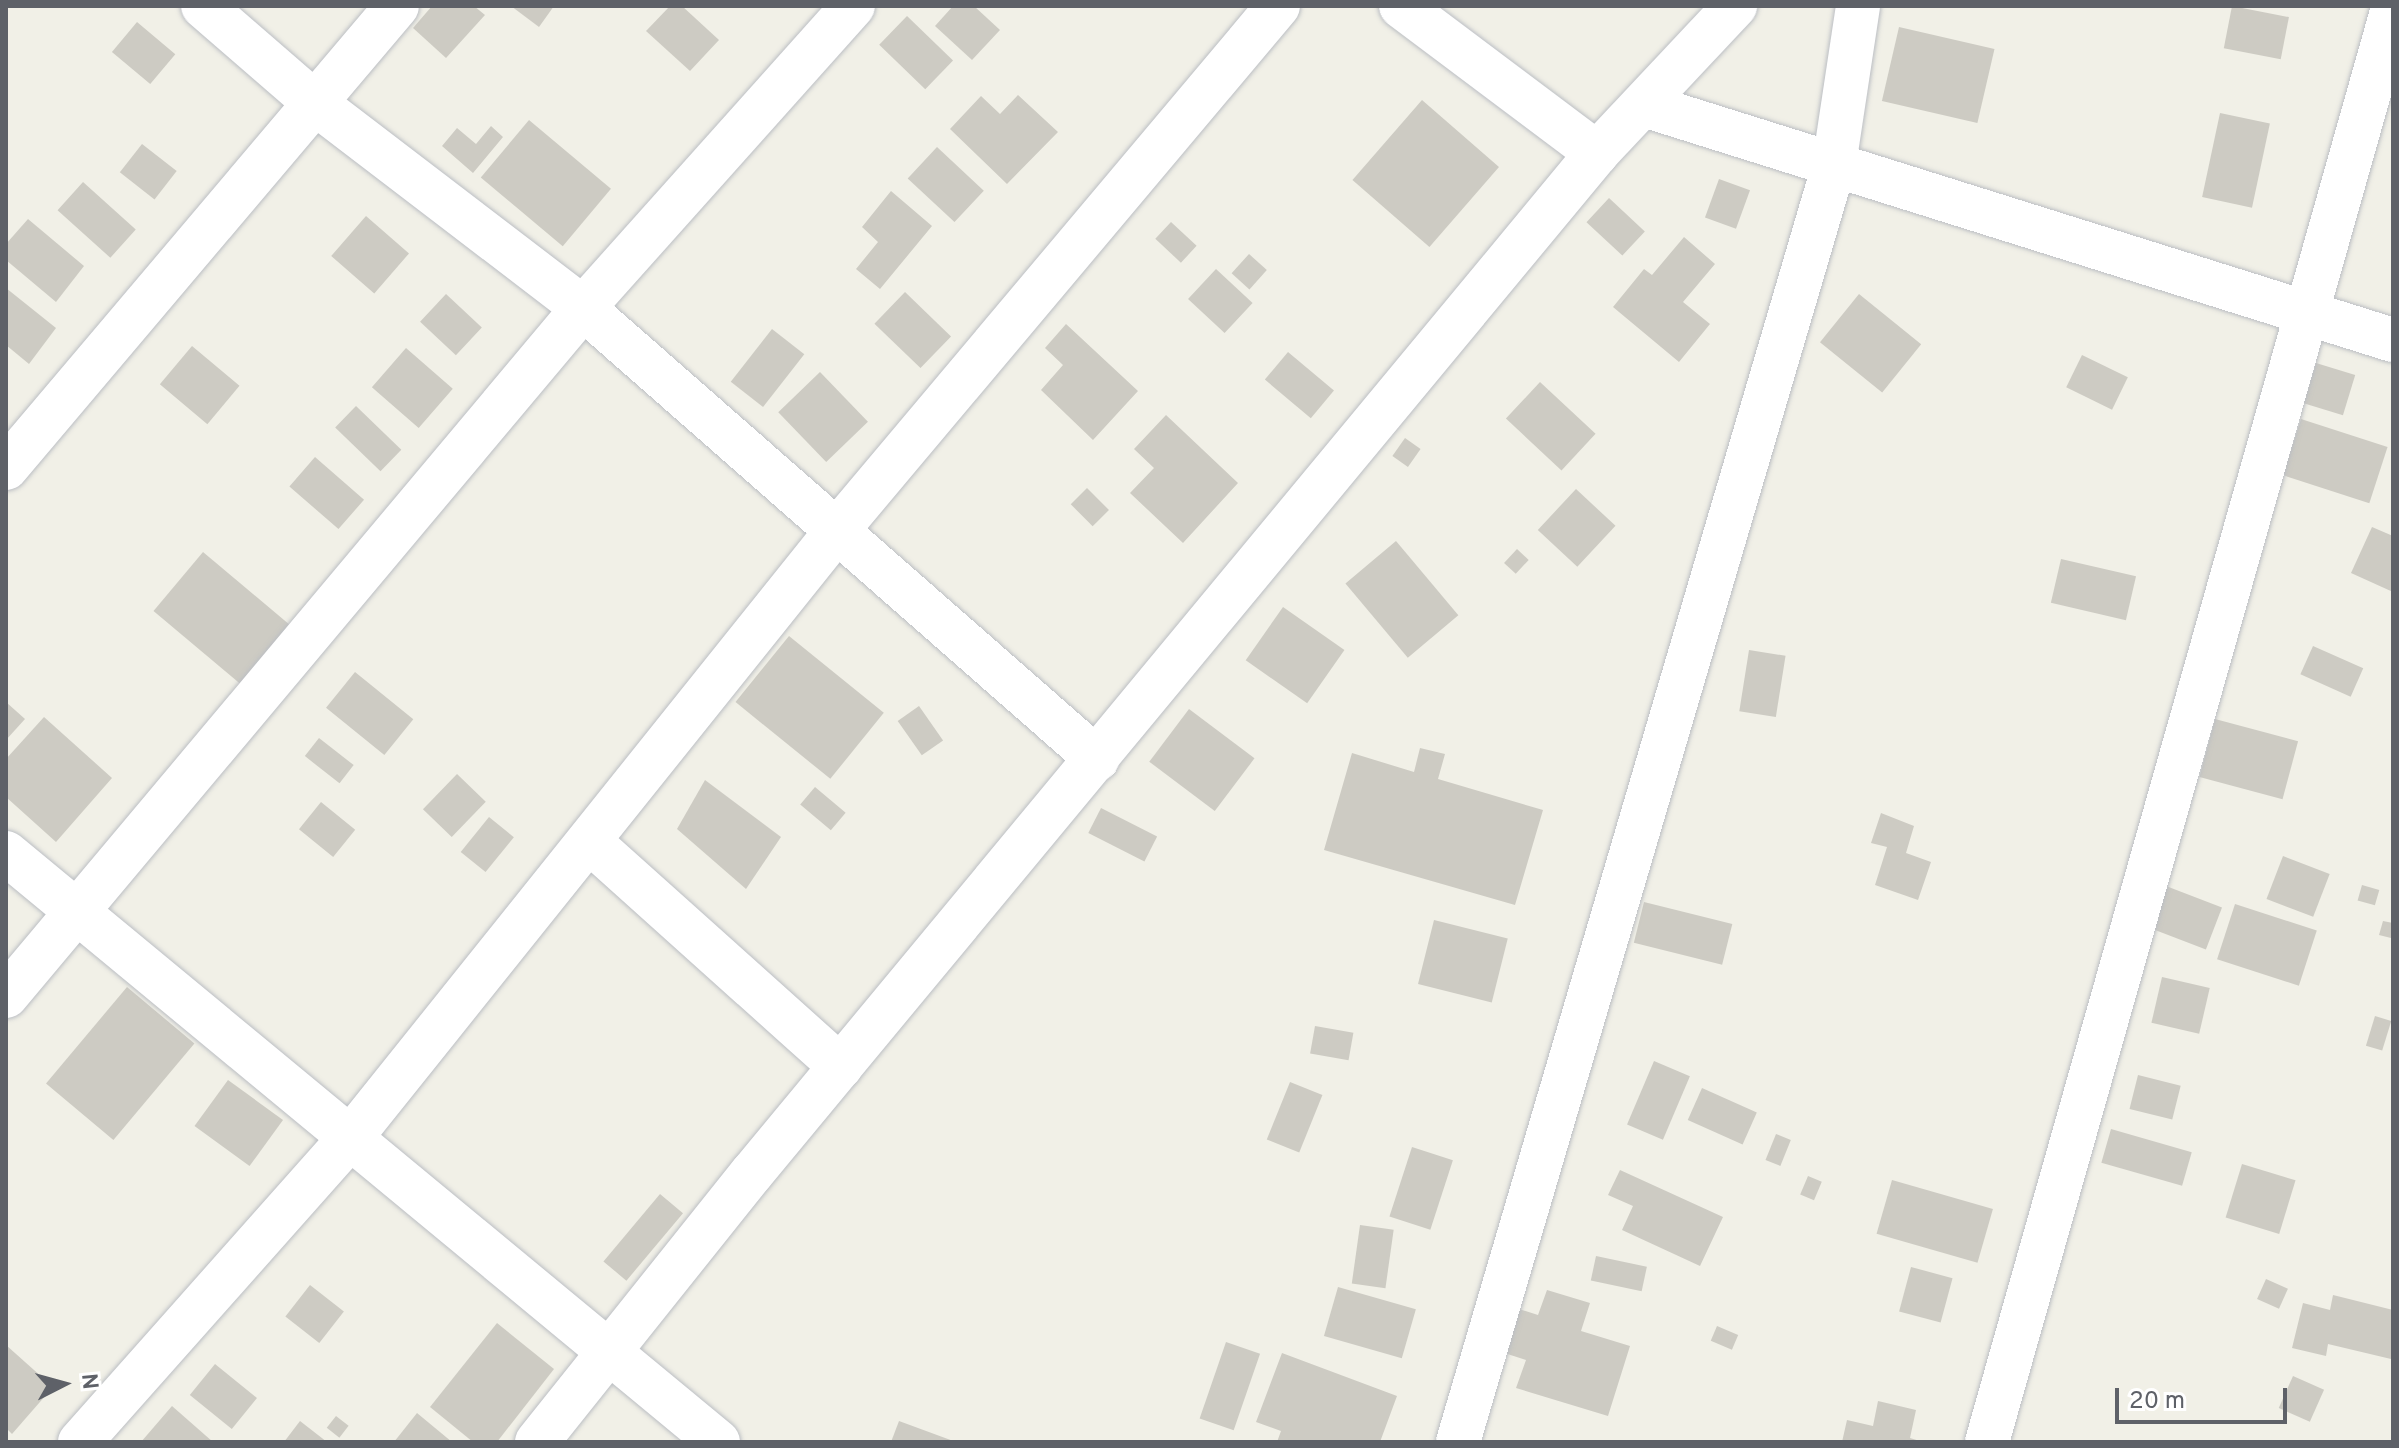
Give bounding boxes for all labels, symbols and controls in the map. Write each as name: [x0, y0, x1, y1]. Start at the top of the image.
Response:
north arrow: [24, 1344, 104, 1424]
text: N: [74, 1372, 103, 1391]
scale bar: [2119, 1372, 2291, 1422]
text: 20 m: [2129, 1387, 2185, 1417]

